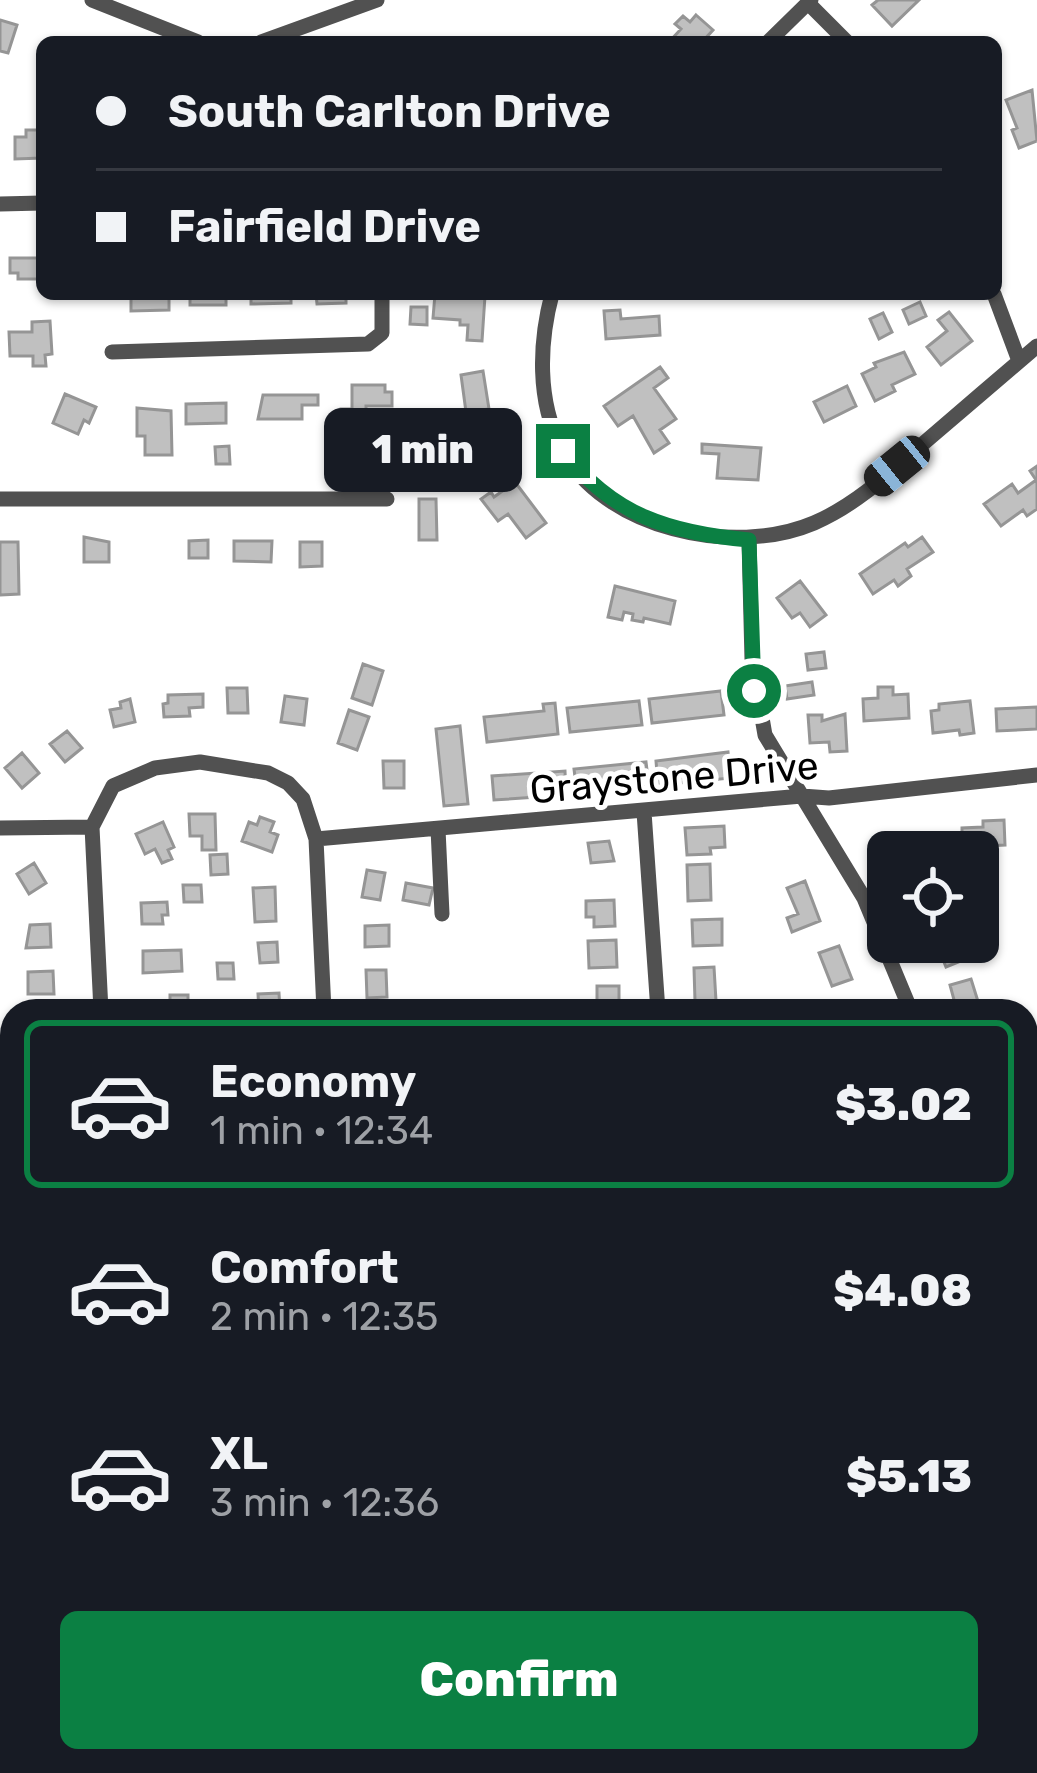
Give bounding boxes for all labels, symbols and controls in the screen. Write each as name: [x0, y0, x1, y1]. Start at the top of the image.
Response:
text: South Carlton Drive: [168, 85, 611, 138]
text: Fairfield Drive: [168, 200, 481, 253]
callout: 1 min: [323, 409, 521, 493]
route end: [536, 424, 590, 478]
text: 1 min: [372, 427, 474, 473]
car: [858, 429, 936, 503]
route start: [727, 664, 781, 718]
street label: Graystone Drive: [528, 742, 820, 814]
map controls: [867, 831, 999, 963]
button: locate: [867, 831, 999, 963]
icon: car: [66, 1050, 174, 1158]
text: Economy: [210, 1055, 416, 1108]
text: $3.02: [835, 1078, 972, 1131]
text: 1 min · 12:34: [210, 1108, 433, 1154]
icon: car: [66, 1236, 174, 1344]
text: Comfort: [210, 1241, 399, 1294]
text: $4.08: [833, 1264, 972, 1317]
text: 2 min · 12:35: [210, 1294, 438, 1340]
icon: car: [66, 1422, 174, 1530]
text: XL: [210, 1427, 268, 1480]
text: $5.13: [846, 1450, 972, 1503]
text: 3 min · 12:36: [210, 1480, 439, 1526]
button: Confirm: [60, 1611, 978, 1749]

